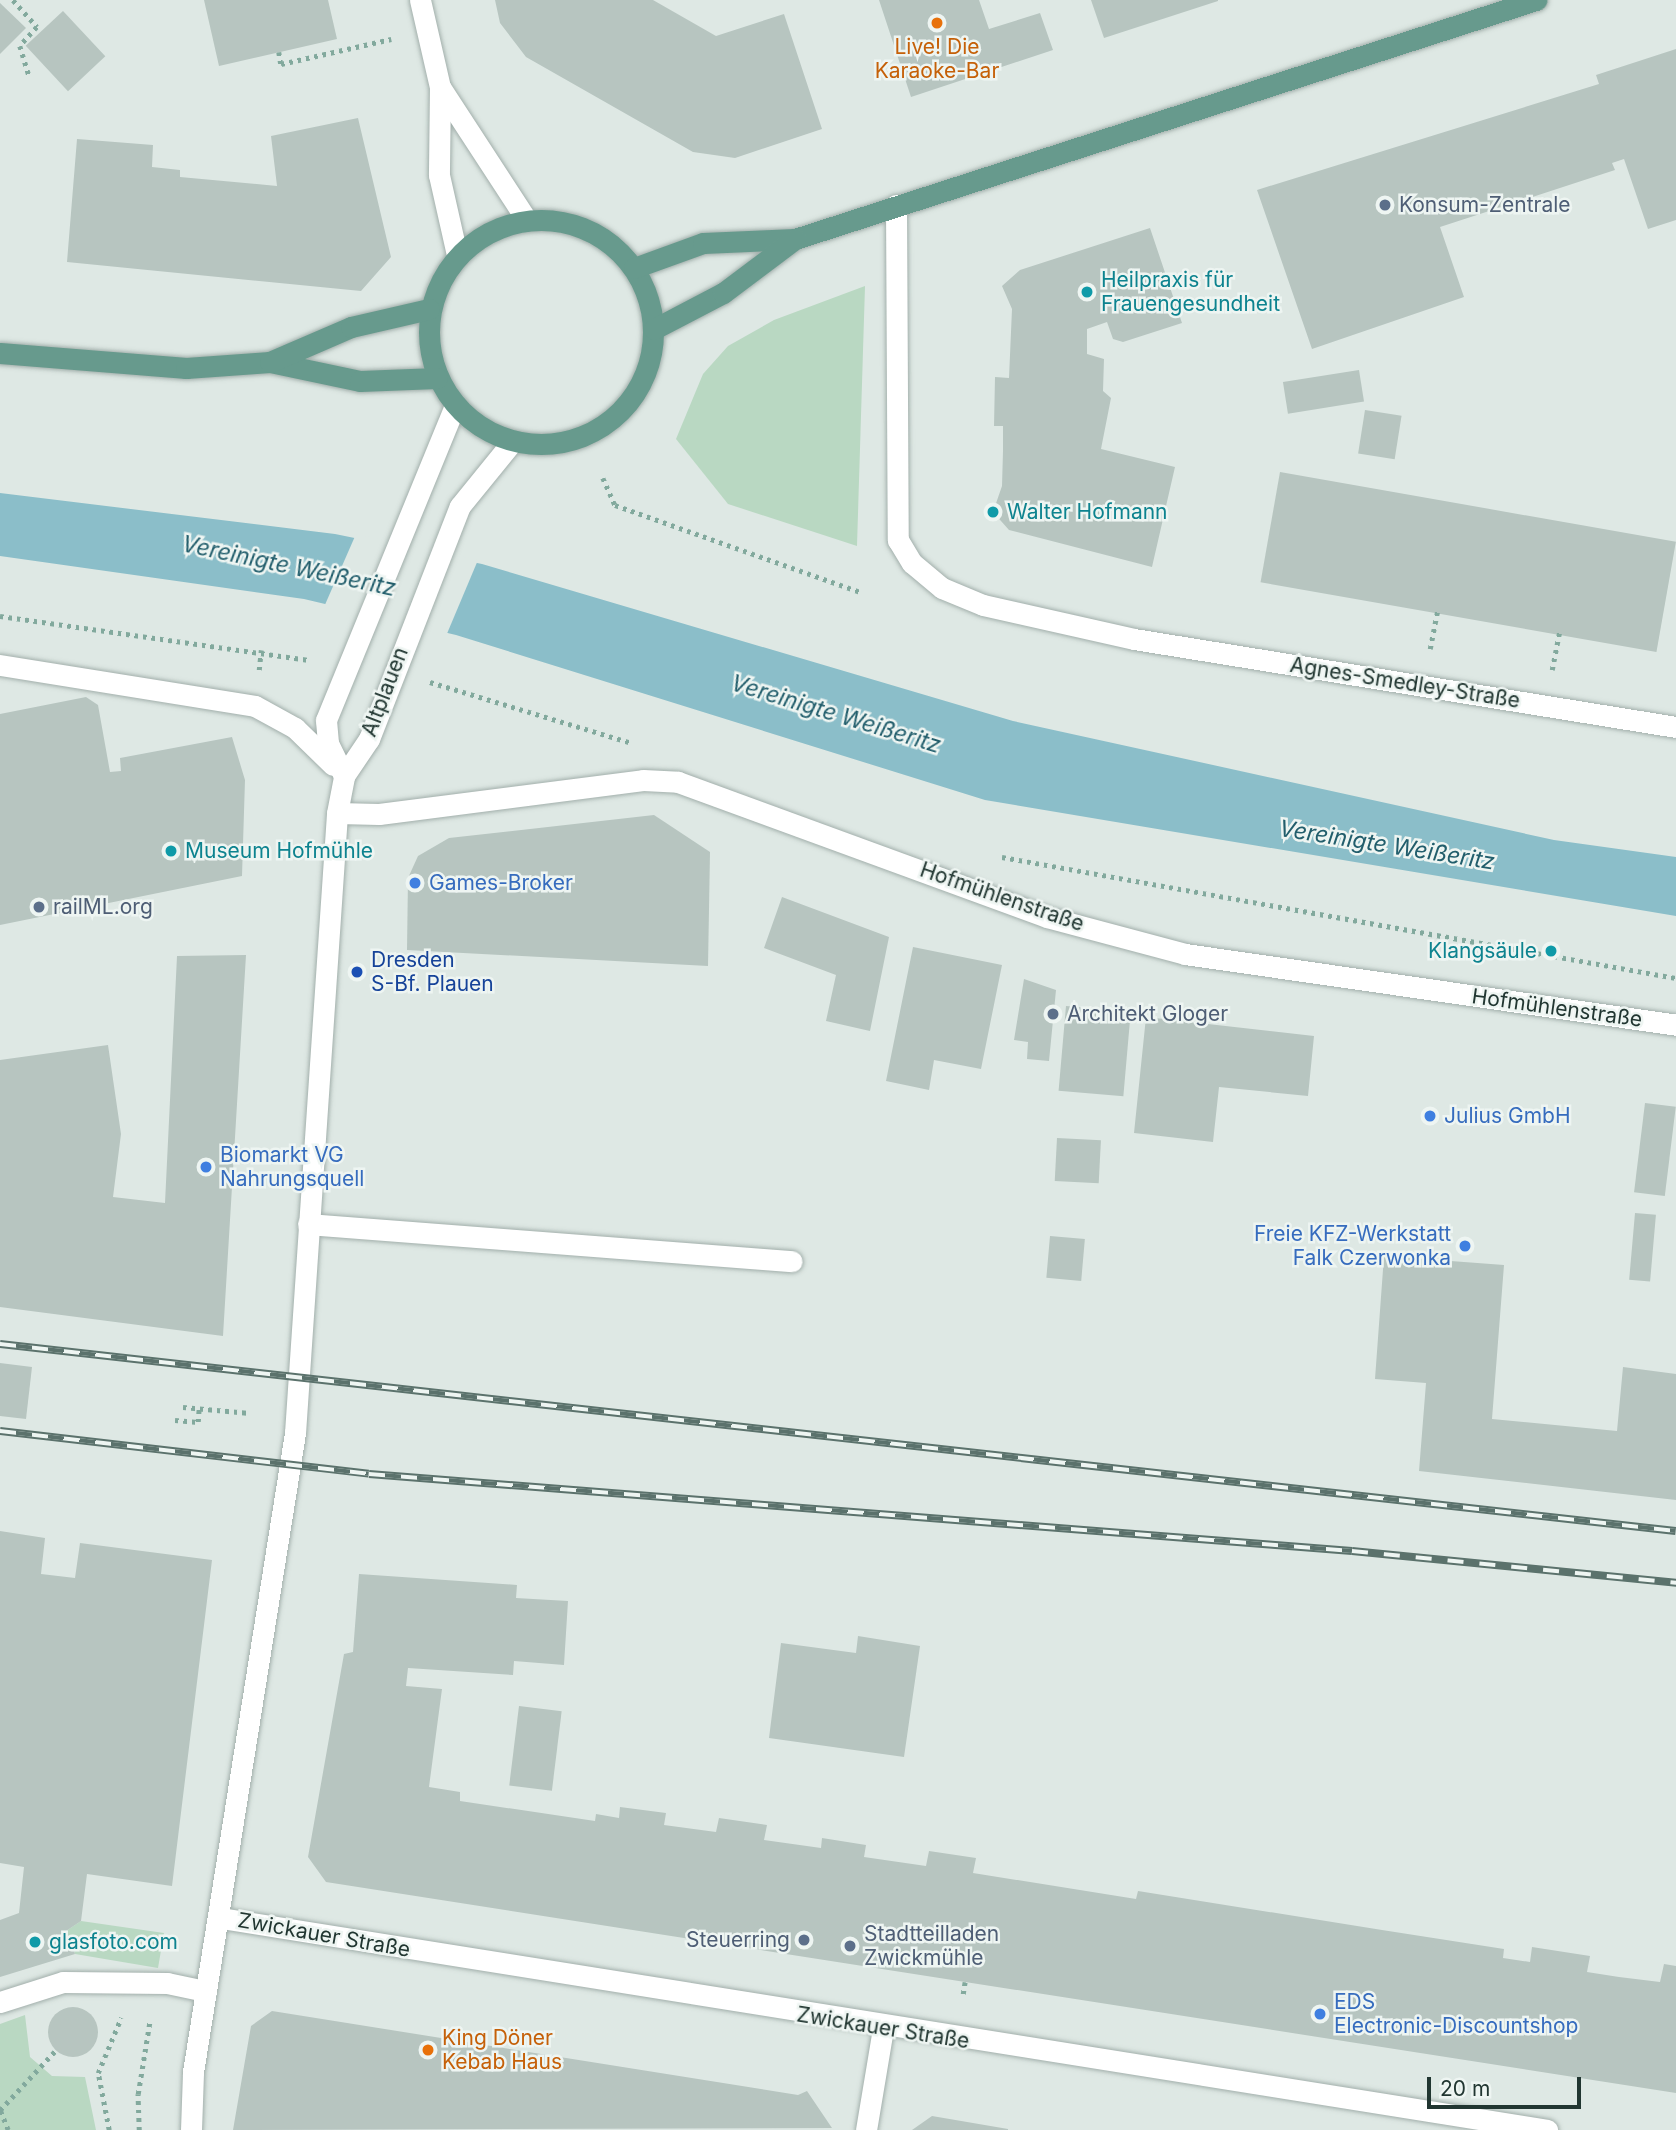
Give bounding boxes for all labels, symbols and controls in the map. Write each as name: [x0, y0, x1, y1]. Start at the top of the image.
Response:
marker: Live! Die Karaoke-Bar: [929, 15, 945, 31]
place label: Live! Die Karaoke-Bar: [875, 34, 999, 84]
place label: Konsum-Zentrale: [1399, 192, 1571, 218]
marker: Konsum-Zentrale: [1377, 197, 1393, 213]
place label: Heilpraxis für Frauengesundheit: [1101, 267, 1280, 317]
marker: Heilpraxis für Frauengesundheit: [1079, 284, 1095, 300]
place label: Walter Hofmann: [1007, 499, 1168, 525]
marker: Walter Hofmann: [985, 504, 1001, 520]
water label: Vereinigte Weißeritz: [180, 530, 398, 602]
street label: Altplauen: [356, 644, 414, 740]
street label: Agnes-Smedley-Straße: [1288, 652, 1522, 714]
water label: Vereinigte Weißeritz: [728, 669, 944, 759]
water label: Vereinigte Weißeritz: [1277, 814, 1497, 876]
place label: Museum Hofmühle: [185, 838, 373, 864]
marker: Museum Hofmühle: [163, 843, 179, 859]
street label: Hofmühlenstraße: [917, 857, 1087, 937]
place label: Games-Broker: [429, 870, 573, 896]
marker: Games-Broker: [407, 875, 423, 891]
place label: railML.org: [53, 894, 153, 920]
marker: railML.org: [31, 899, 47, 915]
place label: Klangsäule: [1428, 938, 1537, 964]
marker: Klangsäule: [1543, 943, 1559, 959]
place label: Dresden S-Bf. Plauen: [371, 947, 494, 997]
marker: Dresden S-Bf. Plauen: [349, 964, 365, 980]
street label: Hofmühlenstraße: [1470, 984, 1644, 1032]
place label: Architekt Gloger: [1067, 1001, 1228, 1027]
marker: Architekt Gloger: [1045, 1006, 1061, 1022]
place label: Julius GmbH: [1444, 1103, 1571, 1129]
marker: Julius GmbH: [1422, 1108, 1438, 1124]
place label: Biomarkt VG Nahrungsquell: [220, 1142, 364, 1192]
marker: Biomarkt VG Nahrungsquell: [198, 1159, 214, 1175]
place label: Freie KFZ-Werkstatt Falk Czerwonka: [1254, 1221, 1451, 1271]
marker: Freie KFZ-Werkstatt Falk Czerwonka: [1457, 1238, 1473, 1254]
street label: Zwickauer Straße: [236, 1907, 412, 1963]
place label: Stadtteilladen Zwickmühle: [864, 1921, 999, 1971]
place label: Steuerring: [686, 1927, 790, 1953]
place label: glasfoto.com: [49, 1929, 178, 1955]
marker: Steuerring: [796, 1932, 812, 1948]
marker: glasfoto.com: [27, 1934, 43, 1950]
marker: Stadtteilladen Zwickmühle: [842, 1938, 858, 1954]
place label: EDS Electronic-Discountshop: [1334, 1989, 1578, 2039]
street label: Zwickauer Straße: [795, 2002, 971, 2054]
marker: EDS Electronic-Discountshop: [1312, 2006, 1328, 2022]
place label: King Döner Kebab Haus: [442, 2025, 562, 2075]
marker: King Döner Kebab Haus: [420, 2042, 436, 2058]
scale bar: [1431, 2064, 1585, 2108]
text: 20 m: [1440, 2076, 1490, 2101]

